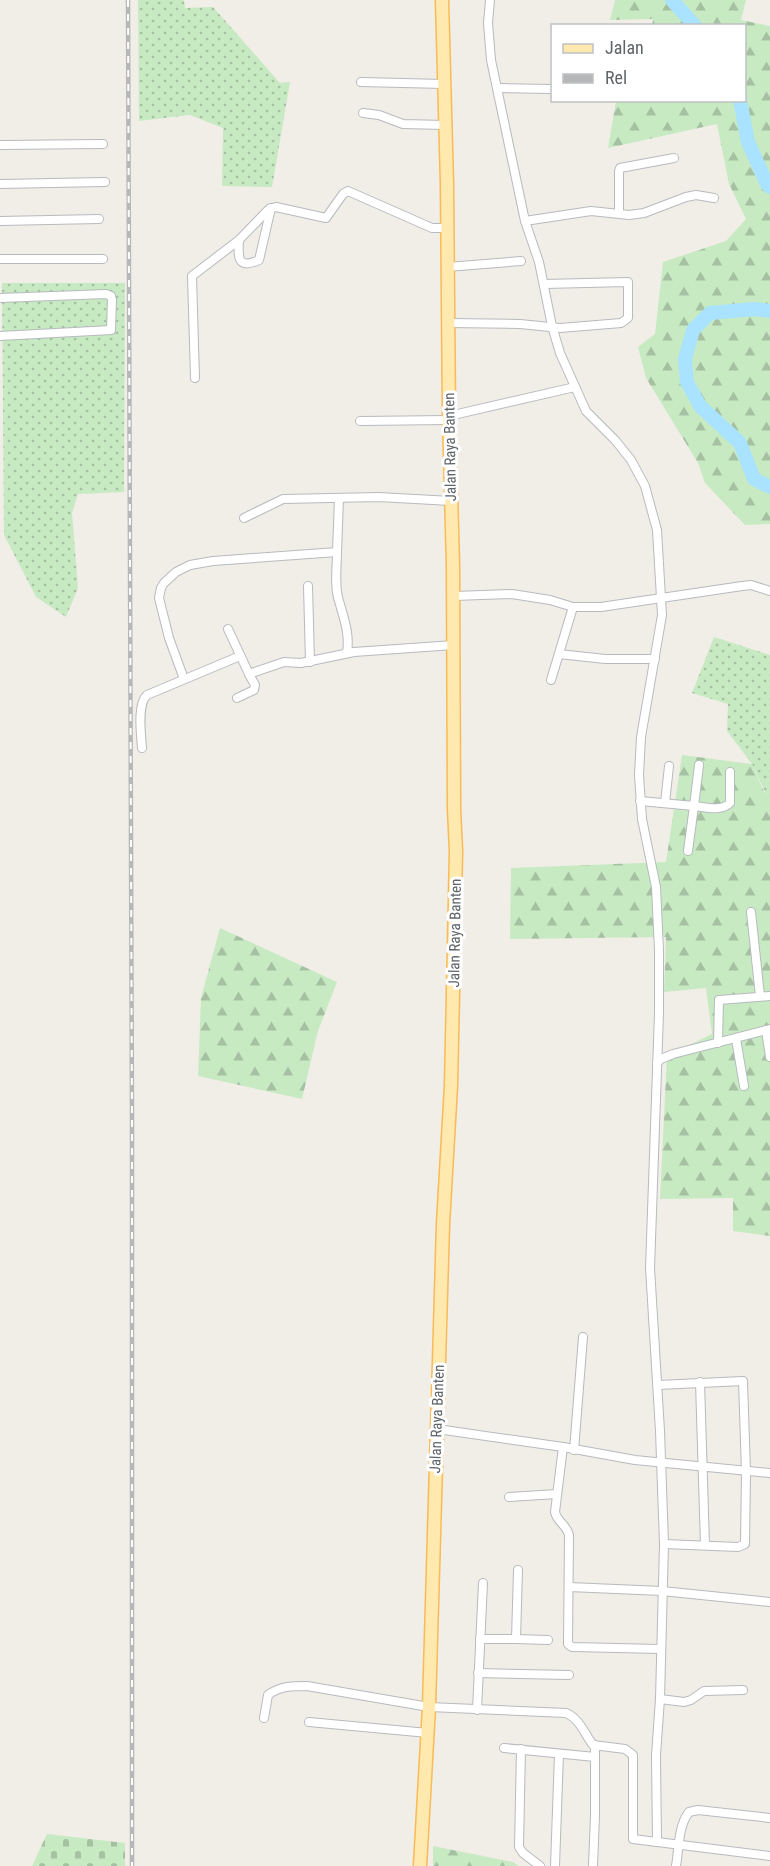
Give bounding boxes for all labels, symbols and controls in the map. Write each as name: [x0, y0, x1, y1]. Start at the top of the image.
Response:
legend: [551, 24, 746, 102]
text: Jalan: [605, 37, 644, 58]
text: Rel: [605, 67, 627, 88]
street label: Jalan Raya Banten: [440, 392, 460, 502]
street label: Jalan Raya Banten: [445, 878, 465, 988]
street label: Jalan Raya Banten: [426, 1364, 448, 1474]

